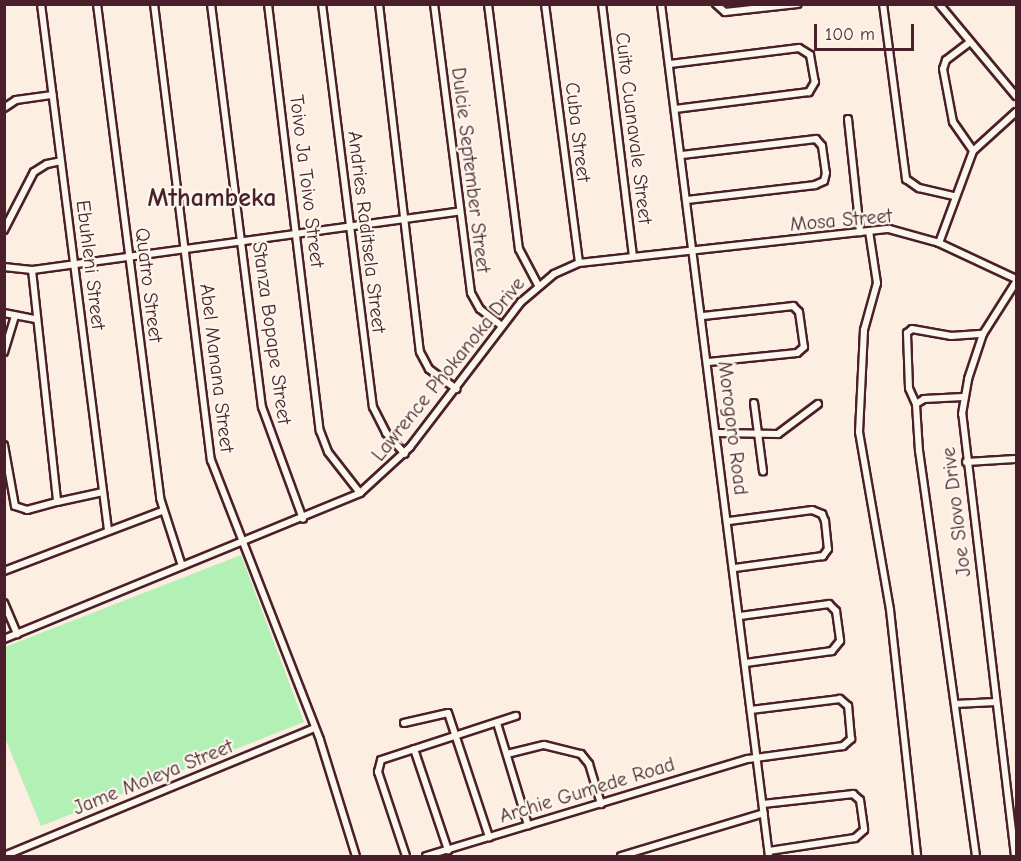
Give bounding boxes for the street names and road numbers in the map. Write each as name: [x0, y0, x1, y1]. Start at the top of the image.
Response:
street label: Cuito Cuanavale Street: [610, 31, 658, 225]
street label: Dulcie September Street: [446, 66, 496, 274]
street label: Cuba Street: [560, 81, 596, 183]
street label: Toivo Ja Toivo Street: [284, 93, 330, 269]
street label: Andries Raditsela Street: [343, 130, 391, 334]
street label: Ebuhleni Street: [71, 199, 111, 331]
street label: Mosa Street: [789, 204, 893, 236]
street label: Quatro Street: [130, 226, 168, 344]
street label: Stanza Bopape Street: [247, 240, 297, 426]
street label: Lawrence Phokanoka Drive: [366, 272, 530, 466]
street label: Abel Manana Street: [195, 282, 239, 454]
street label: Morogoro Road: [713, 360, 753, 496]
street label: Joe Slovo Drive: [936, 446, 976, 578]
street label: Jame Moleya Street: [70, 734, 236, 820]
street label: Archie Gumede Road: [496, 752, 678, 828]

